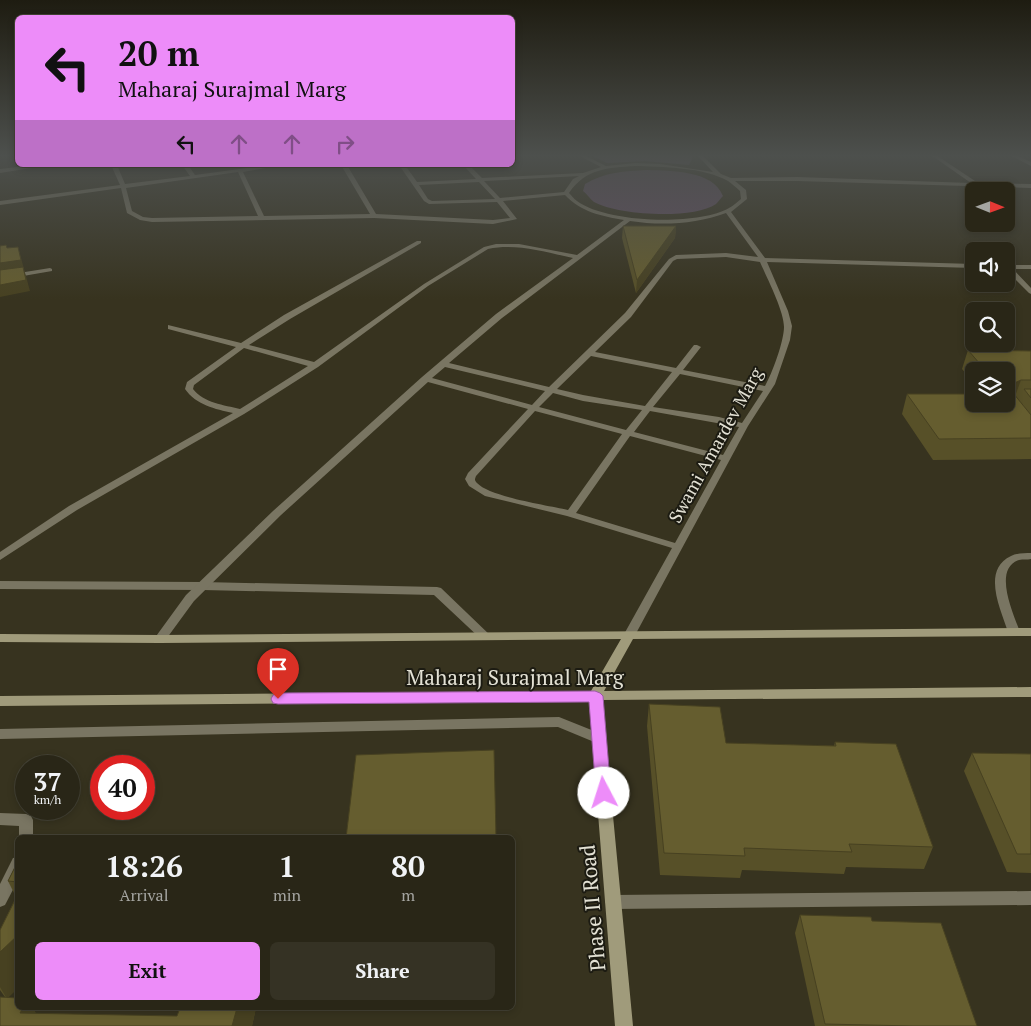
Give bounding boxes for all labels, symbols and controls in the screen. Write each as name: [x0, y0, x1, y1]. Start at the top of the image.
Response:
text: 20 m: [118, 30, 199, 76]
icon: left: [35, 35, 100, 100]
text: Maharaj Surajmal Marg: [118, 74, 346, 103]
icon: left: [172, 130, 200, 158]
icon: ahead: [225, 130, 253, 158]
icon: ahead: [278, 130, 306, 158]
icon: right: [331, 130, 359, 158]
north arrow: [965, 182, 1015, 232]
map controls: [965, 182, 1015, 412]
button: sound: [965, 242, 1015, 292]
button: search: [965, 302, 1015, 352]
button: layers: [965, 362, 1015, 412]
street label: Swami Amardev Marg: [662, 363, 768, 527]
pin: [257, 648, 299, 699]
icon: arrive: [264, 655, 292, 683]
street label: Maharaj Surajmal Marg: [406, 663, 625, 691]
speed limit sign: 40: [90, 755, 155, 820]
text: 37: [33, 765, 62, 798]
position arrow: [577, 766, 629, 818]
text: km/h: [34, 792, 61, 807]
street label: Phase II Road: [572, 843, 611, 972]
text: 18:26: [105, 846, 183, 886]
text: 1: [279, 846, 296, 886]
text: 80: [391, 846, 425, 886]
text: Arrival: [119, 884, 169, 906]
text: min: [273, 884, 301, 906]
text: m: [401, 884, 415, 906]
button: Exit: [35, 942, 260, 1000]
button: Share: [270, 942, 495, 1000]

